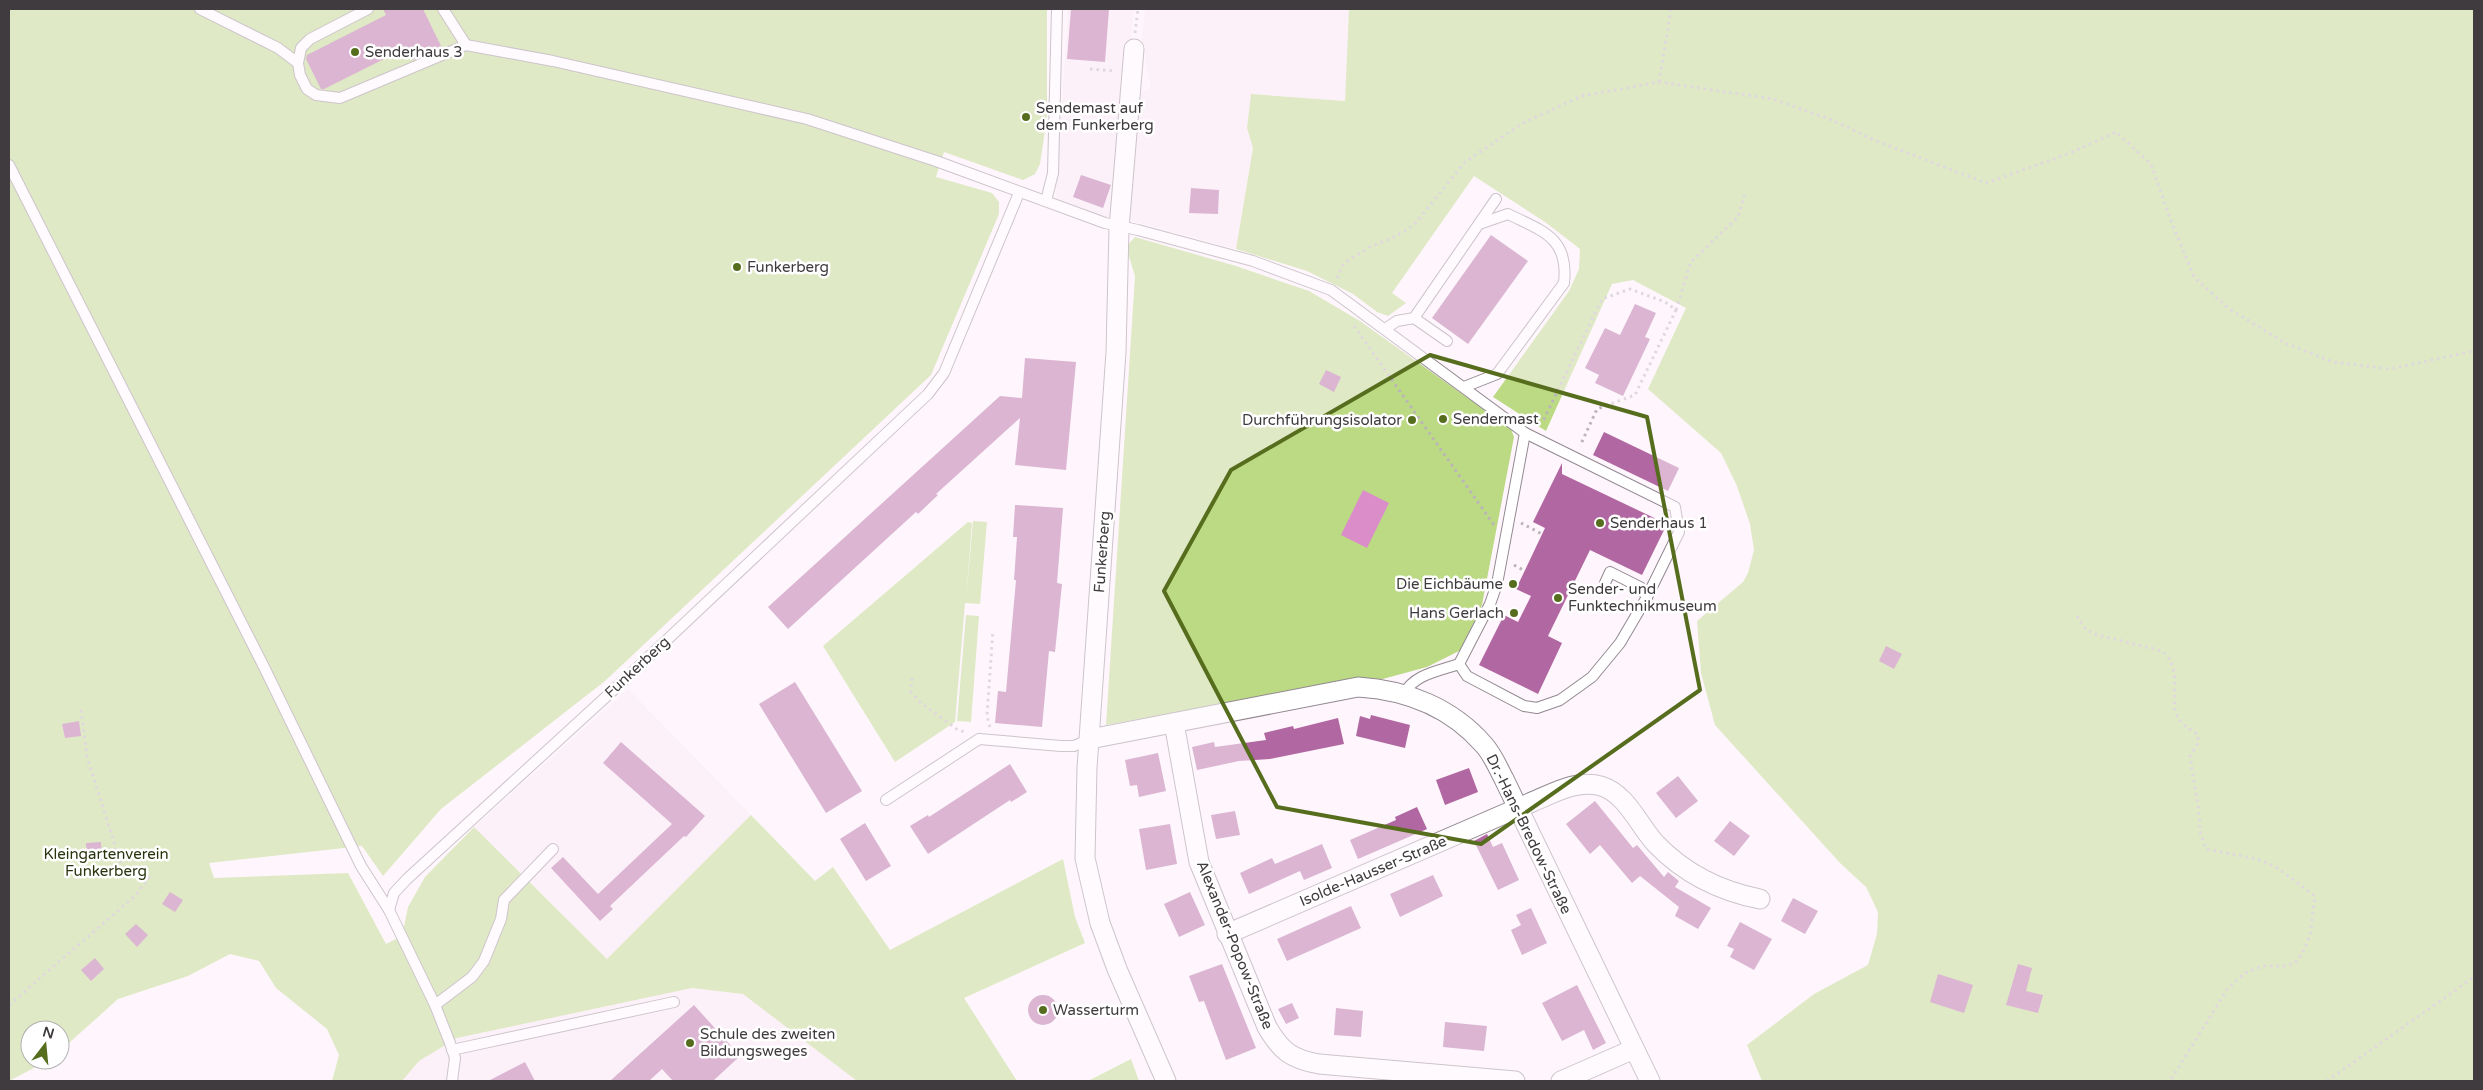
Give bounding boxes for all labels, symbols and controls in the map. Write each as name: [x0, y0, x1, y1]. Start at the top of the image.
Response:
place label: Senderhaus 3: [365, 43, 463, 61]
marker: Senderhaus 3: [349, 46, 361, 58]
place label: Sendemast auf dem Funkerberg: [1036, 99, 1154, 134]
marker: Sendemast auf dem Funkerberg: [1020, 111, 1032, 123]
place label: Funkerberg: [747, 258, 829, 276]
marker: Funkerberg: [731, 261, 743, 273]
place label: Sendermast: [1453, 410, 1539, 428]
place label: Durchführungsisolator: [1242, 411, 1402, 429]
marker: Sendermast: [1437, 413, 1449, 425]
marker: Durchführungsisolator: [1406, 414, 1418, 426]
street label: Funkerberg: [1090, 510, 1114, 594]
place label: Senderhaus 1: [1610, 514, 1708, 532]
marker: Senderhaus 1: [1594, 517, 1606, 529]
place label: Die Eichbäume: [1396, 575, 1503, 593]
marker: Die Eichbäume: [1507, 578, 1519, 590]
place label: Sender- und Funktechnikmuseum: [1568, 580, 1717, 615]
marker: Sender- und Funktechnikmuseum: [1552, 592, 1564, 604]
place label: Hans Gerlach: [1409, 604, 1504, 622]
marker: Hans Gerlach: [1508, 607, 1520, 619]
street label: Funkerberg: [601, 632, 673, 702]
street label: Dr.-Hans-Bredow-Straße: [1482, 751, 1576, 917]
street label: Isolde-Hausser-Straße: [1297, 832, 1449, 910]
park label: Kleingartenverein Funkerberg: [43, 845, 169, 880]
street label: Alexander-Popow-Straße: [1193, 858, 1277, 1032]
place label: Wasserturm: [1053, 1001, 1139, 1019]
marker: Wasserturm: [1037, 1004, 1049, 1016]
north arrow: [20, 1020, 70, 1070]
text: N: [41, 1023, 56, 1043]
place label: Schule des zweiten Bildungsweges: [700, 1025, 835, 1060]
marker: Schule des zweiten Bildungsweges: [684, 1037, 696, 1049]

